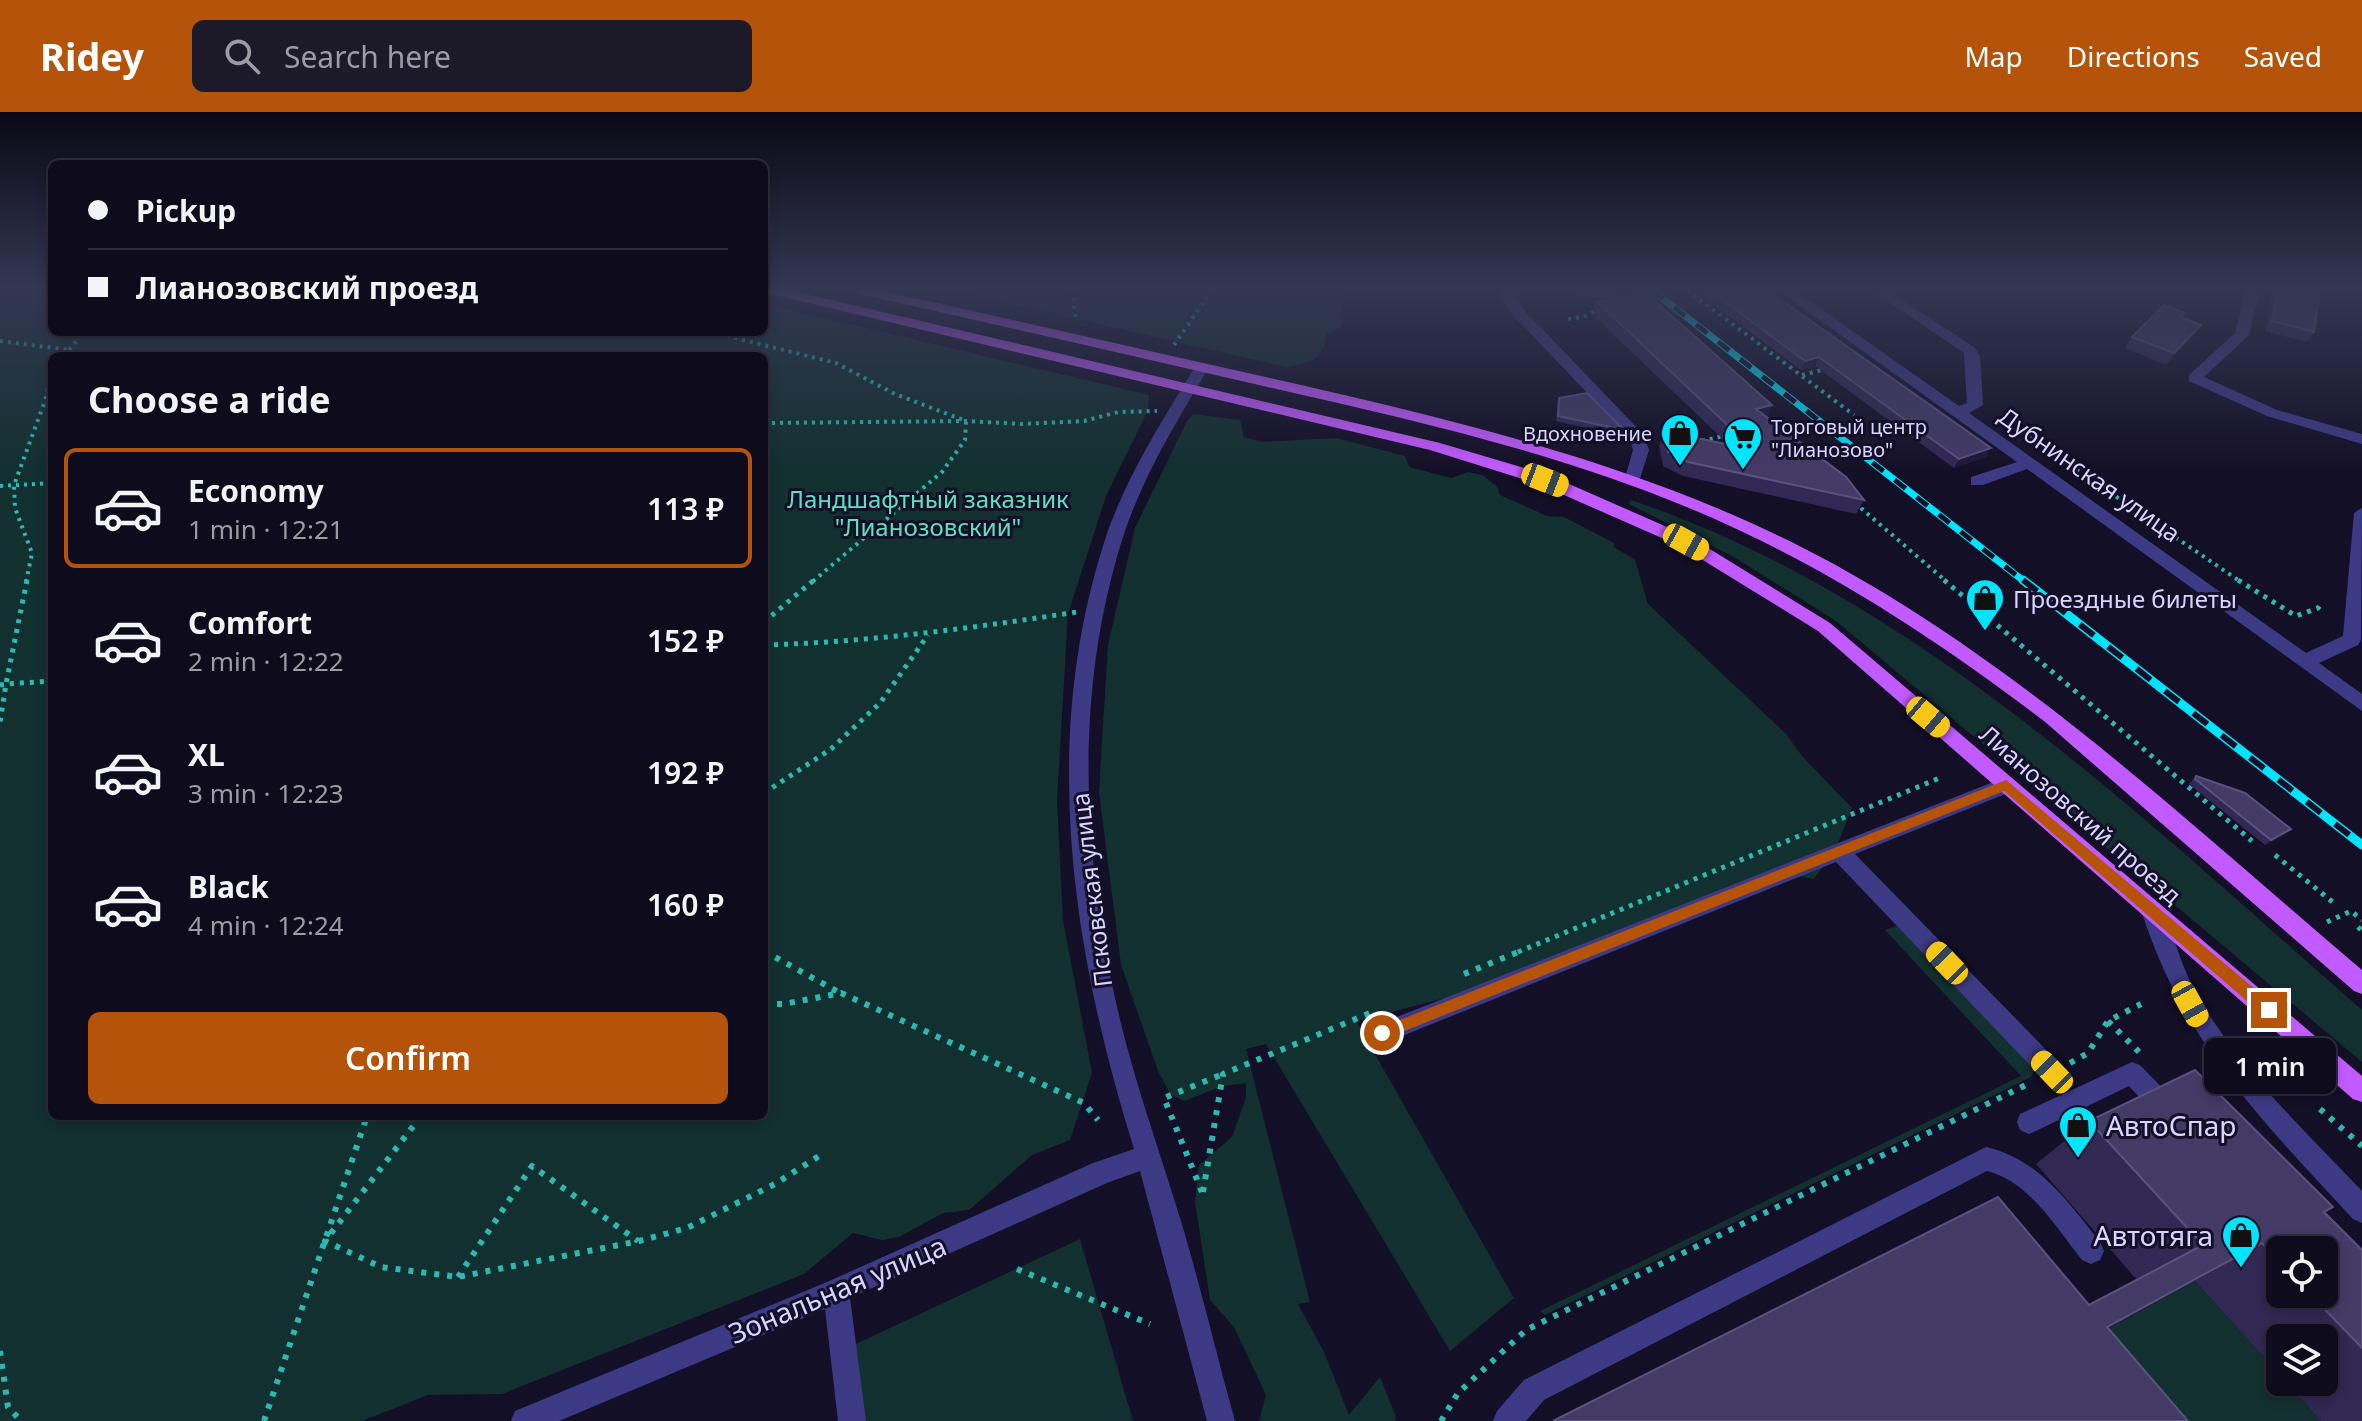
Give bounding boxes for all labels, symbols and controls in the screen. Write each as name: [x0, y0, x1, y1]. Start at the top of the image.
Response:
search box: [192, 20, 752, 92]
text: Ridey: [40, 30, 144, 82]
icon: search: [220, 34, 264, 78]
text: Search here: [284, 36, 451, 77]
text: Map: [1964, 37, 2023, 75]
text: Directions: [2067, 37, 2200, 75]
text: Saved: [2244, 37, 2322, 75]
text: Pickup: [136, 190, 236, 231]
text: Лианозовский проезд: [136, 267, 478, 308]
text: Choose a ride: [88, 375, 330, 424]
street label: Дубнинская улица: [1993, 399, 2187, 549]
shop icon: Вдохновение: [1659, 412, 1701, 467]
place label: Торговый центр "Лианозово": [1771, 413, 1927, 463]
supermarket icon: Торговый центр "Лианозово": [1722, 416, 1764, 471]
place label: Вдохновение: [1523, 420, 1652, 447]
car: [1518, 460, 1572, 500]
text: Economy: [188, 470, 324, 511]
icon: car: [92, 472, 164, 544]
park label: Ландшафтный заказник "Лианозовский": [787, 482, 1069, 543]
text: 113 ₽: [647, 488, 724, 529]
text: 1 min · 12:21: [188, 511, 344, 547]
car: [1659, 520, 1713, 564]
shop icon: Проездные билеты: [1964, 577, 2006, 632]
place label: Проездные билеты: [2013, 582, 2237, 615]
text: Comfort: [188, 602, 312, 643]
icon: car: [92, 604, 164, 676]
text: 152 ₽: [647, 620, 724, 661]
text: 2 min · 12:22: [188, 643, 344, 679]
car: [1902, 692, 1954, 742]
street label: Лианозовский проезд: [1973, 717, 2189, 911]
text: XL: [188, 734, 225, 775]
icon: car: [92, 736, 164, 808]
text: 192 ₽: [647, 752, 724, 793]
text: 3 min · 12:23: [188, 775, 344, 811]
street label: Псковская улица: [1063, 791, 1119, 989]
text: Black: [188, 866, 269, 907]
icon: car: [92, 868, 164, 940]
text: 160 ₽: [647, 884, 724, 925]
text: 4 min · 12:24: [188, 907, 344, 943]
car: [1922, 937, 1972, 989]
car: [2168, 977, 2212, 1031]
route end: [2251, 992, 2287, 1028]
button: Confirm: [88, 1012, 728, 1104]
route start: [1364, 1015, 1400, 1051]
callout: 1 min: [2203, 1038, 2335, 1094]
car: [2027, 1046, 2077, 1098]
text: 1 min: [2235, 1048, 2305, 1084]
shop icon: АвтоСпар: [2057, 1104, 2099, 1159]
place label: АвтоСпар: [2106, 1106, 2236, 1144]
shop icon: Автотяга: [2220, 1214, 2262, 1269]
place label: Автотяга: [2094, 1216, 2213, 1254]
street label: Зональная улица: [722, 1226, 952, 1352]
map controls: [2266, 1236, 2338, 1396]
button: locate: [2266, 1236, 2338, 1308]
button: layers: [2266, 1324, 2338, 1396]

